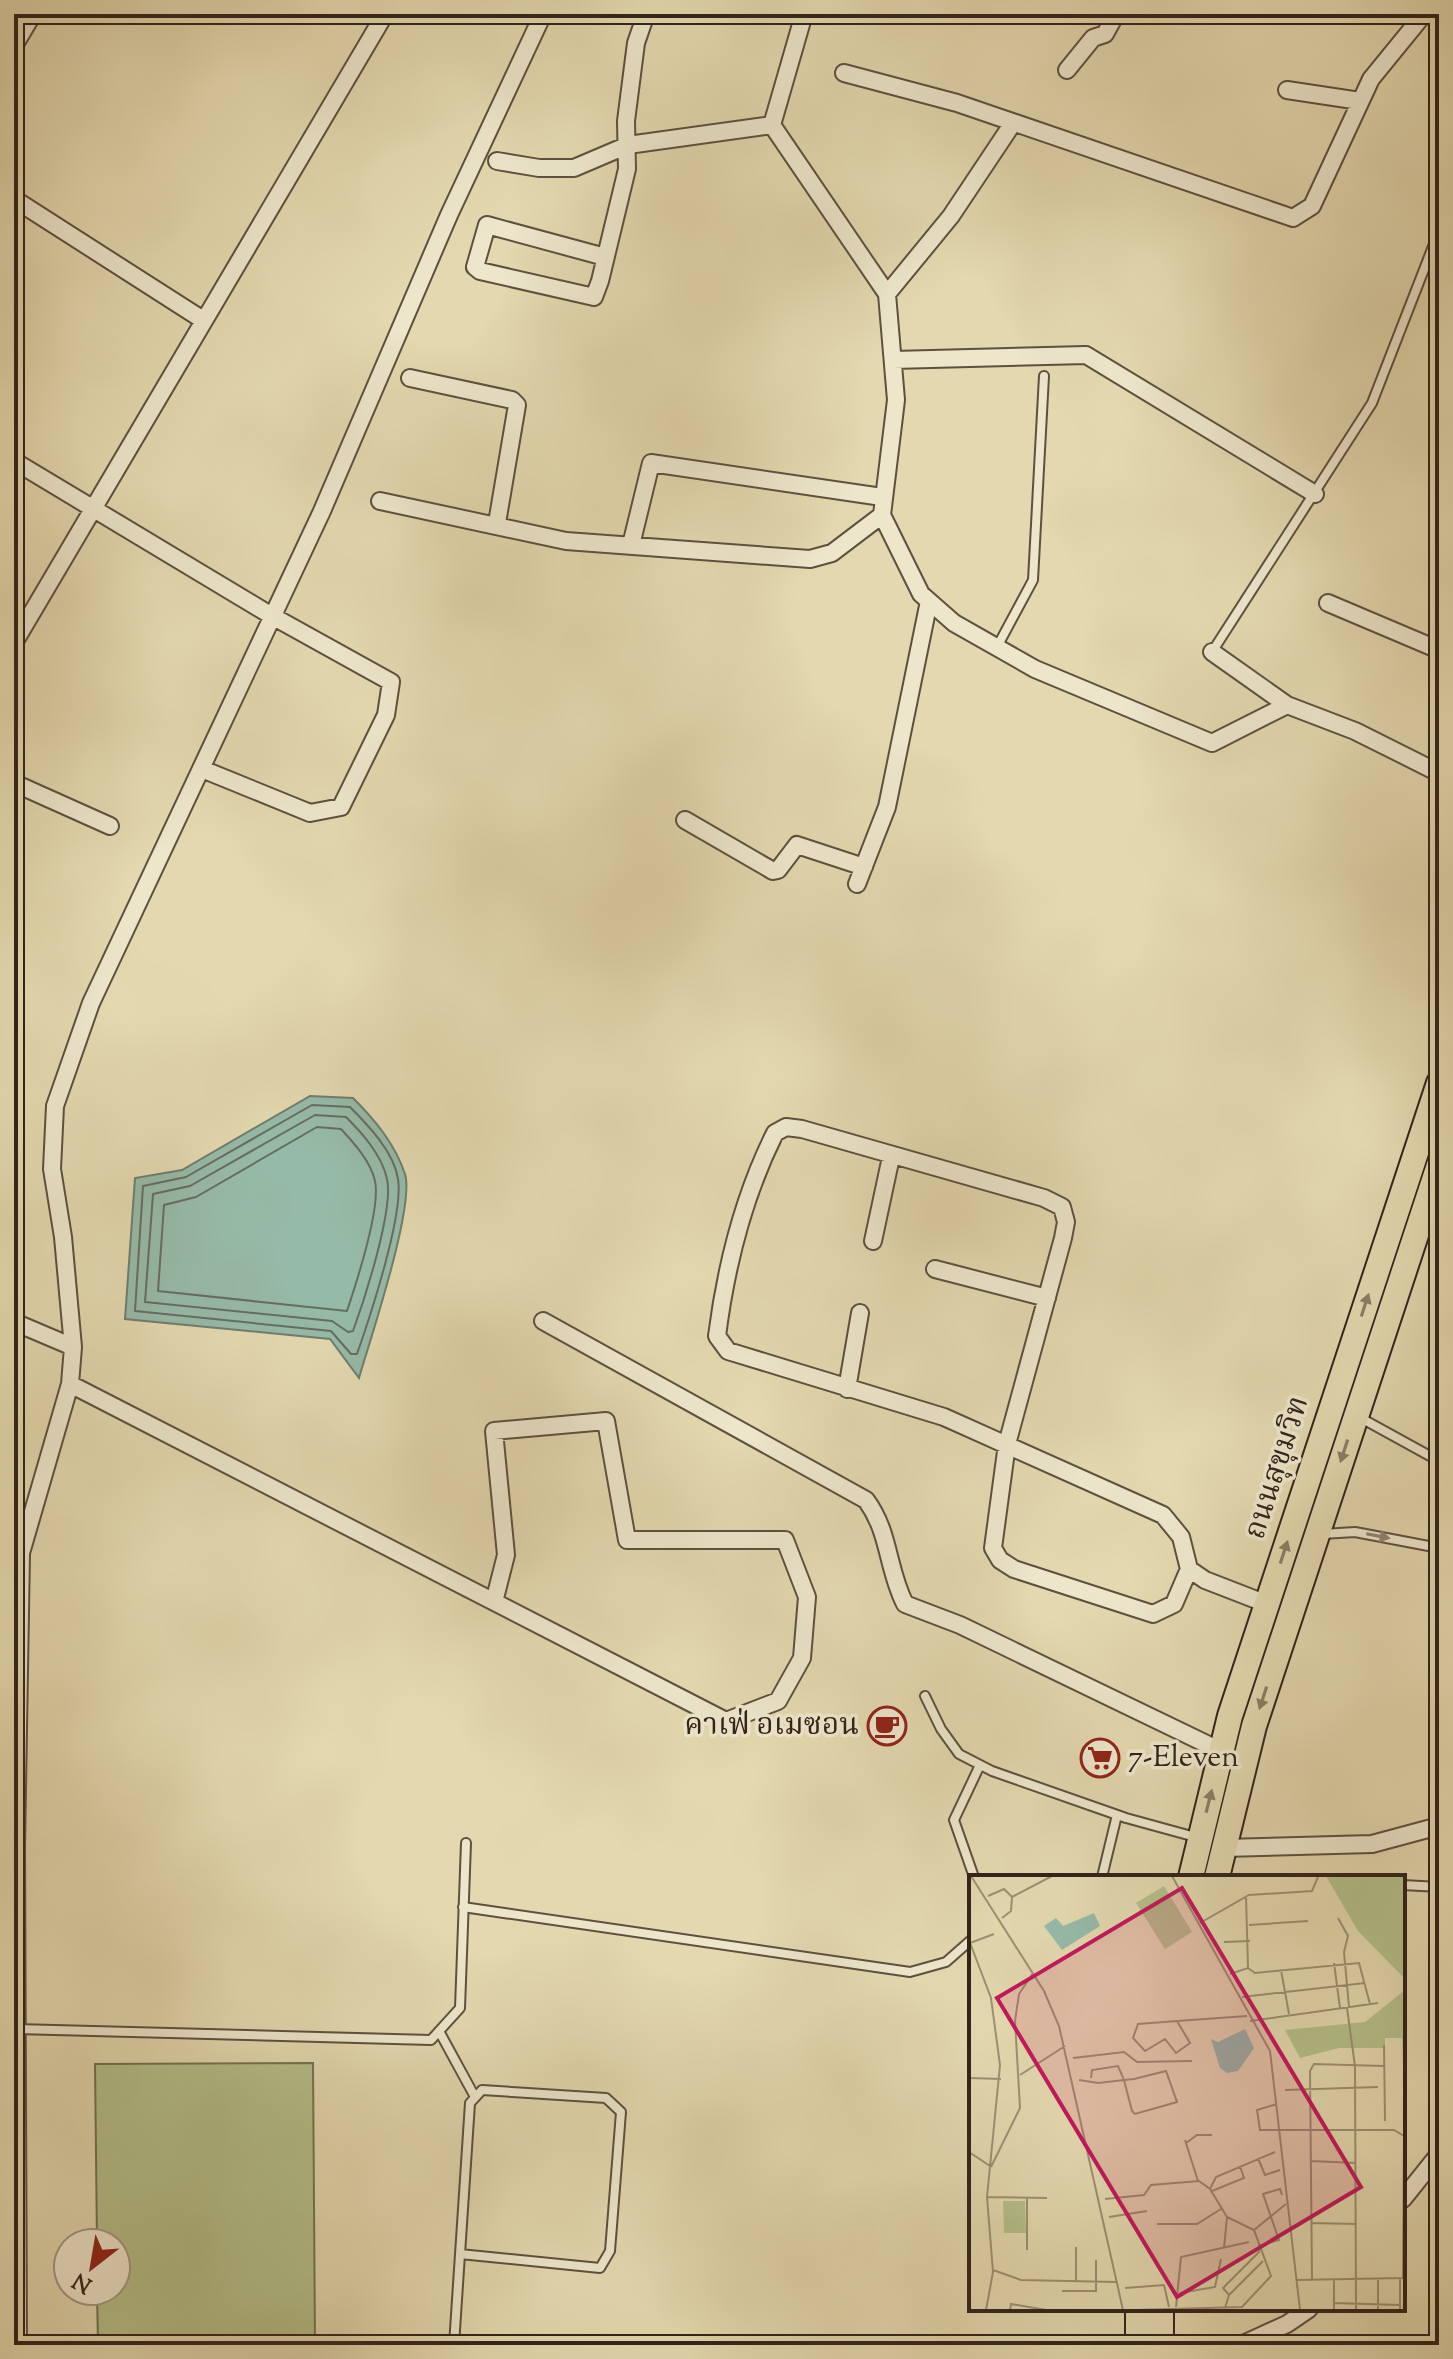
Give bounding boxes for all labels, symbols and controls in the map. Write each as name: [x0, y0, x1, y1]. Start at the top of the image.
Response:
one-way arrow: [1360, 1293, 1372, 1317]
street label: ถนนสุขุมวิท: [1235, 1391, 1321, 1545]
one-way arrow: [1338, 1440, 1350, 1464]
one-way arrow: [1366, 1531, 1391, 1543]
one-way arrow: [1278, 1540, 1290, 1564]
one-way arrow: [1256, 1687, 1268, 1711]
place label: คาเฟ่ อเมซอน: [684, 1705, 859, 1748]
cafe icon: คาเฟ่ อเมซอน: [866, 1705, 908, 1747]
supermarket icon: 7-Eleven: [1079, 1737, 1121, 1779]
place label: 7-Eleven: [1128, 1737, 1239, 1780]
one-way arrow: [1203, 1789, 1215, 1814]
inset map: [969, 1875, 1405, 2311]
north arrow: [52, 2227, 132, 2307]
text: N: [67, 2263, 99, 2300]

